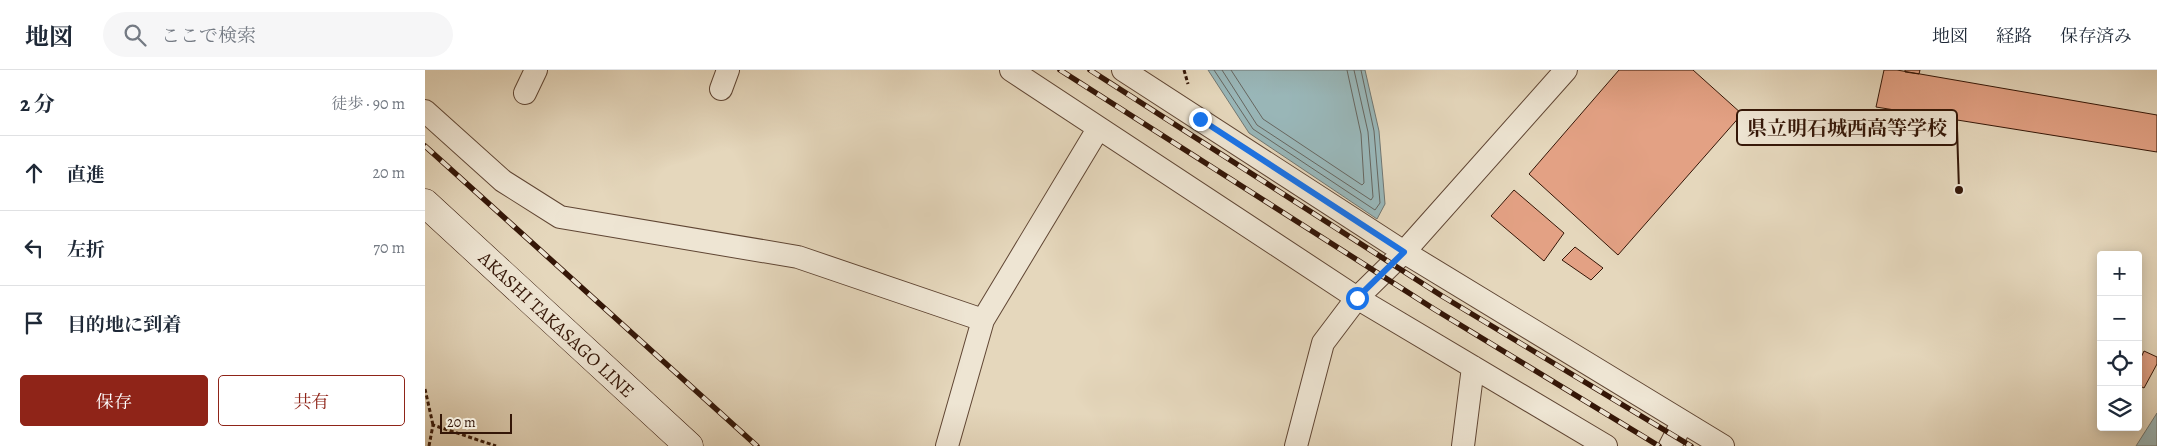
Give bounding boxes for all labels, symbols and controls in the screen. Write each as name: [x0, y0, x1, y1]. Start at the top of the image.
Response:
search box: [103, 12, 453, 57]
text: 地図: [25, 21, 73, 53]
icon: search: [121, 21, 149, 49]
text: ここで検索: [161, 23, 256, 49]
text: 地図: [1932, 24, 1968, 48]
text: 経路: [1996, 24, 2032, 48]
text: 保存済み: [2060, 24, 2132, 48]
text: 2 分: [20, 90, 55, 118]
text: 徒歩 · 90 m: [331, 93, 405, 115]
route end: [1189, 108, 1212, 131]
callout: 県立明石城西高等学校: [1737, 110, 1957, 145]
text: 県立明石城西高等学校: [1747, 115, 1947, 142]
icon: ahead: [20, 159, 48, 187]
text: 直進: [67, 162, 105, 188]
text: 20 m: [372, 162, 405, 184]
icon: left: [20, 234, 48, 262]
text: 左折: [67, 237, 105, 263]
text: 70 m: [373, 237, 405, 259]
street label: AKASHI TAKASAGO LINE: [472, 245, 640, 404]
map controls: [2097, 251, 2142, 431]
button: +: [2097, 251, 2142, 296]
route start: [1346, 287, 1369, 310]
button: −: [2097, 296, 2142, 341]
icon: arrive: [20, 309, 48, 337]
text: 目的地に到着: [67, 312, 181, 338]
button: locate: [2097, 341, 2142, 386]
button: 保存: [20, 375, 208, 426]
button: 共有: [218, 375, 405, 426]
button: layers: [2097, 386, 2142, 431]
scale bar: [440, 411, 513, 434]
text: 20 m: [447, 413, 476, 432]

